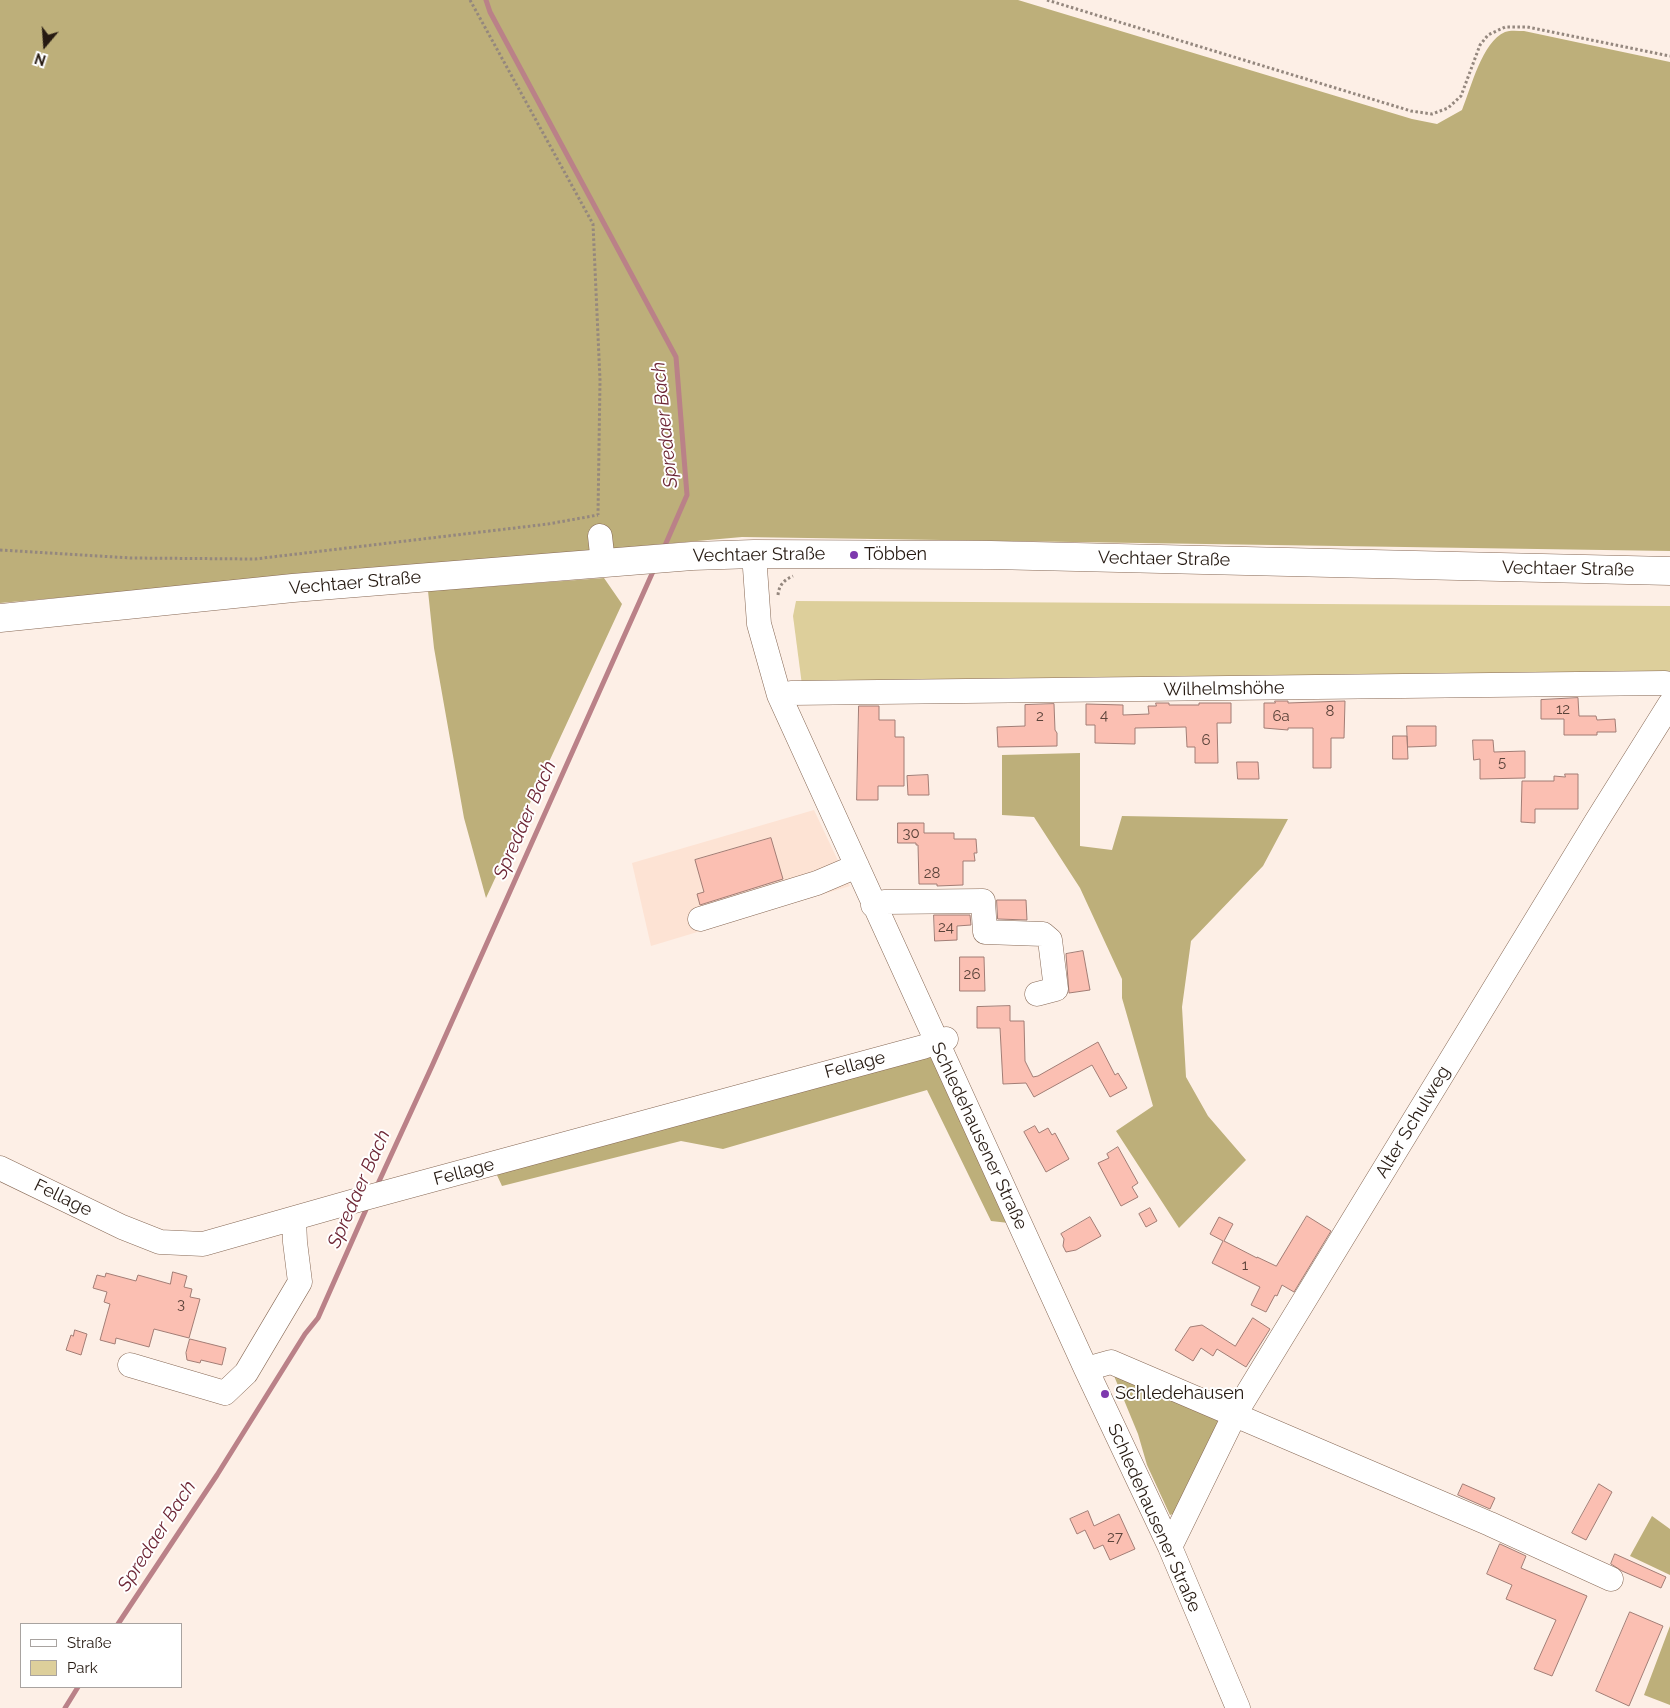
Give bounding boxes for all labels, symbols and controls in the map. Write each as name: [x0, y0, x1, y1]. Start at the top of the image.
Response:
north arrow: [20, 20, 70, 70]
text: N: [33, 50, 48, 69]
water label: Spredaer Bach: [647, 361, 683, 489]
street label: Vechtaer Straße: [693, 543, 825, 567]
place label: Többen: [864, 544, 927, 566]
street label: Vechtaer Straße: [1098, 547, 1230, 571]
marker: Többen: [848, 549, 860, 561]
street label: Vechtaer Straße: [1502, 557, 1634, 581]
street label: Vechtaer Straße: [288, 566, 422, 600]
street label: Wilhelmshöhe: [1163, 677, 1285, 701]
house number: 12: [1556, 700, 1570, 718]
house number: 8: [1326, 702, 1334, 720]
house number: 4: [1100, 706, 1108, 724]
house number: 2: [1036, 707, 1044, 725]
house number: 6a: [1272, 707, 1290, 725]
house number: 6: [1201, 731, 1211, 749]
house number: 5: [1498, 753, 1506, 771]
water label: Spredaer Bach: [489, 757, 561, 883]
house number: 30: [902, 824, 920, 842]
house number: 28: [924, 864, 940, 882]
house number: 24: [938, 918, 954, 936]
house number: 26: [964, 965, 980, 983]
street label: Schledehausener Straße: [926, 1039, 1032, 1233]
street label: Fellage: [822, 1047, 888, 1083]
street label: Alter Schulweg: [1371, 1062, 1455, 1182]
water label: Spredaer Bach: [323, 1126, 395, 1252]
street label: Fellage: [431, 1154, 497, 1190]
street label: Fellage: [30, 1175, 96, 1221]
house number: 1: [1242, 1256, 1248, 1274]
house number: 3: [177, 1295, 185, 1313]
place label: Schledehausen: [1115, 1383, 1244, 1405]
marker: Schledehausen: [1099, 1388, 1111, 1400]
street label: Schledehausener Straße: [1103, 1420, 1205, 1616]
water label: Spredaer Bach: [113, 1477, 201, 1595]
house number: 27: [1107, 1528, 1123, 1546]
legend: [20, 1623, 182, 1688]
text: Straße: [67, 1634, 111, 1652]
text: Park: [67, 1659, 98, 1677]

